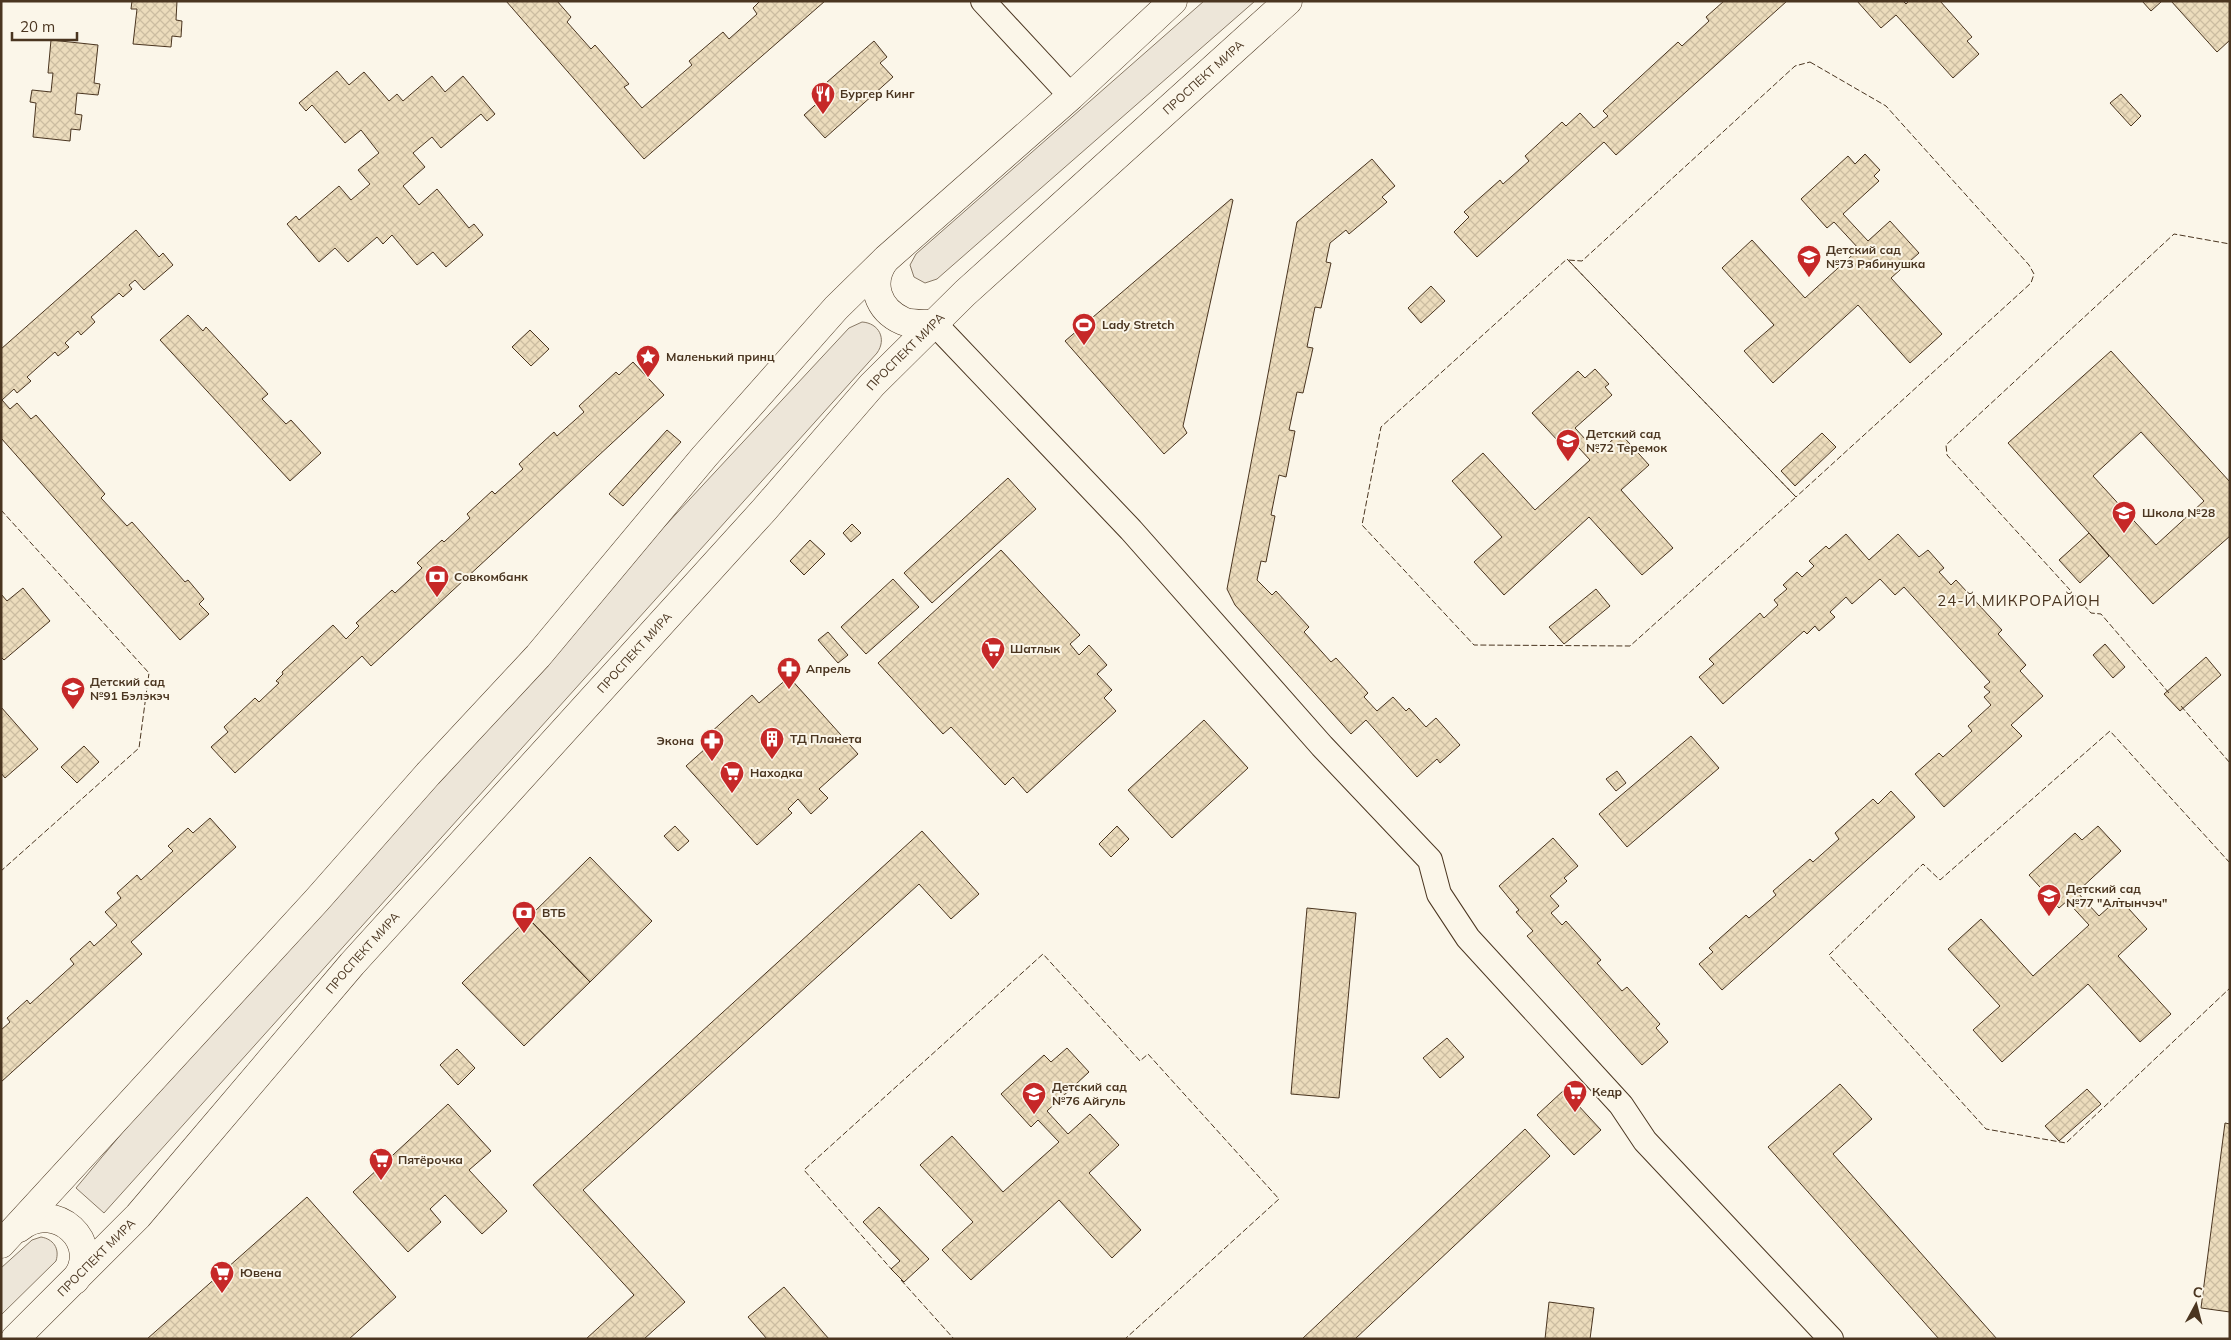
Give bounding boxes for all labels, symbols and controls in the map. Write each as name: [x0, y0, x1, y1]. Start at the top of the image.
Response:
scale bar: [12, 10, 78, 42]
text: 20 m: [20, 17, 55, 36]
street label: ПРОСПЕКТ МИРА: [1159, 37, 1247, 118]
restaurant icon: Бургер Кинг: [810, 81, 836, 115]
place label: Бургер Кинг: [840, 86, 915, 101]
place label: Детский сад №73 Рябинушка: [1826, 242, 1925, 271]
school or university icon: Детский сад №73 Рябинушка: [1796, 244, 1822, 278]
street label: ПРОСПЕКТ МИРА: [863, 309, 948, 393]
sports icon: Lady Stretch: [1071, 312, 1097, 346]
place label: Lady Stretch: [1102, 317, 1175, 332]
place icon: Маленький принц: [635, 344, 661, 378]
place label: Маленький принц: [666, 349, 775, 364]
place label: Детский сад №72 Теремок: [1586, 426, 1667, 455]
school or university icon: Детский сад №72 Теремок: [1555, 428, 1581, 462]
school or university icon: Школа №28: [2111, 500, 2137, 534]
place label: Школа №28: [2142, 505, 2215, 520]
bank icon: Совкомбанк: [424, 564, 450, 598]
place label: Совкомбанк: [454, 569, 528, 584]
district label: 24-Й МИКРОРАЙОН: [1937, 591, 2101, 610]
street label: ПРОСПЕКТ МИРА: [594, 609, 675, 696]
supermarket icon: Шатлык: [980, 636, 1006, 670]
place label: Шатлык: [1010, 641, 1060, 656]
pharmacy icon: Апрель: [776, 656, 802, 690]
place label: Апрель: [806, 661, 851, 676]
place label: Детский сад №91 Бэлэкэч: [90, 674, 170, 703]
school or university icon: Детский сад №91 Бэлэкэч: [60, 676, 86, 710]
building icon: ТД Планета: [759, 726, 785, 760]
pharmacy icon: Экона: [699, 728, 725, 762]
place label: ТД Планета: [790, 731, 862, 746]
place label: Экона: [656, 733, 694, 748]
supermarket icon: Находка: [719, 760, 745, 794]
place label: Находка: [750, 765, 803, 780]
place label: Детский сад №77 "Алтынчэч": [2066, 881, 2167, 910]
school or university icon: Детский сад №77 "Алтынчэч": [2036, 883, 2062, 917]
bank icon: ВТБ: [511, 900, 537, 934]
place label: ВТБ: [542, 905, 566, 920]
street label: ПРОСПЕКТ МИРА: [322, 909, 403, 996]
place label: Детский сад №76 Айгуль: [1052, 1079, 1127, 1108]
supermarket icon: Кедр: [1562, 1079, 1588, 1113]
school or university icon: Детский сад №76 Айгуль: [1021, 1081, 1047, 1115]
place label: Кедр: [1592, 1084, 1623, 1099]
supermarket icon: Пятёрочка: [368, 1147, 394, 1181]
place label: Пятёрочка: [398, 1152, 463, 1167]
street label: ПРОСПЕКТ МИРА: [54, 1215, 138, 1299]
supermarket icon: Ювена: [209, 1260, 235, 1294]
place label: Ювена: [240, 1265, 282, 1280]
north arrow: [2171, 1280, 2221, 1330]
text: С: [2192, 1283, 2203, 1302]

